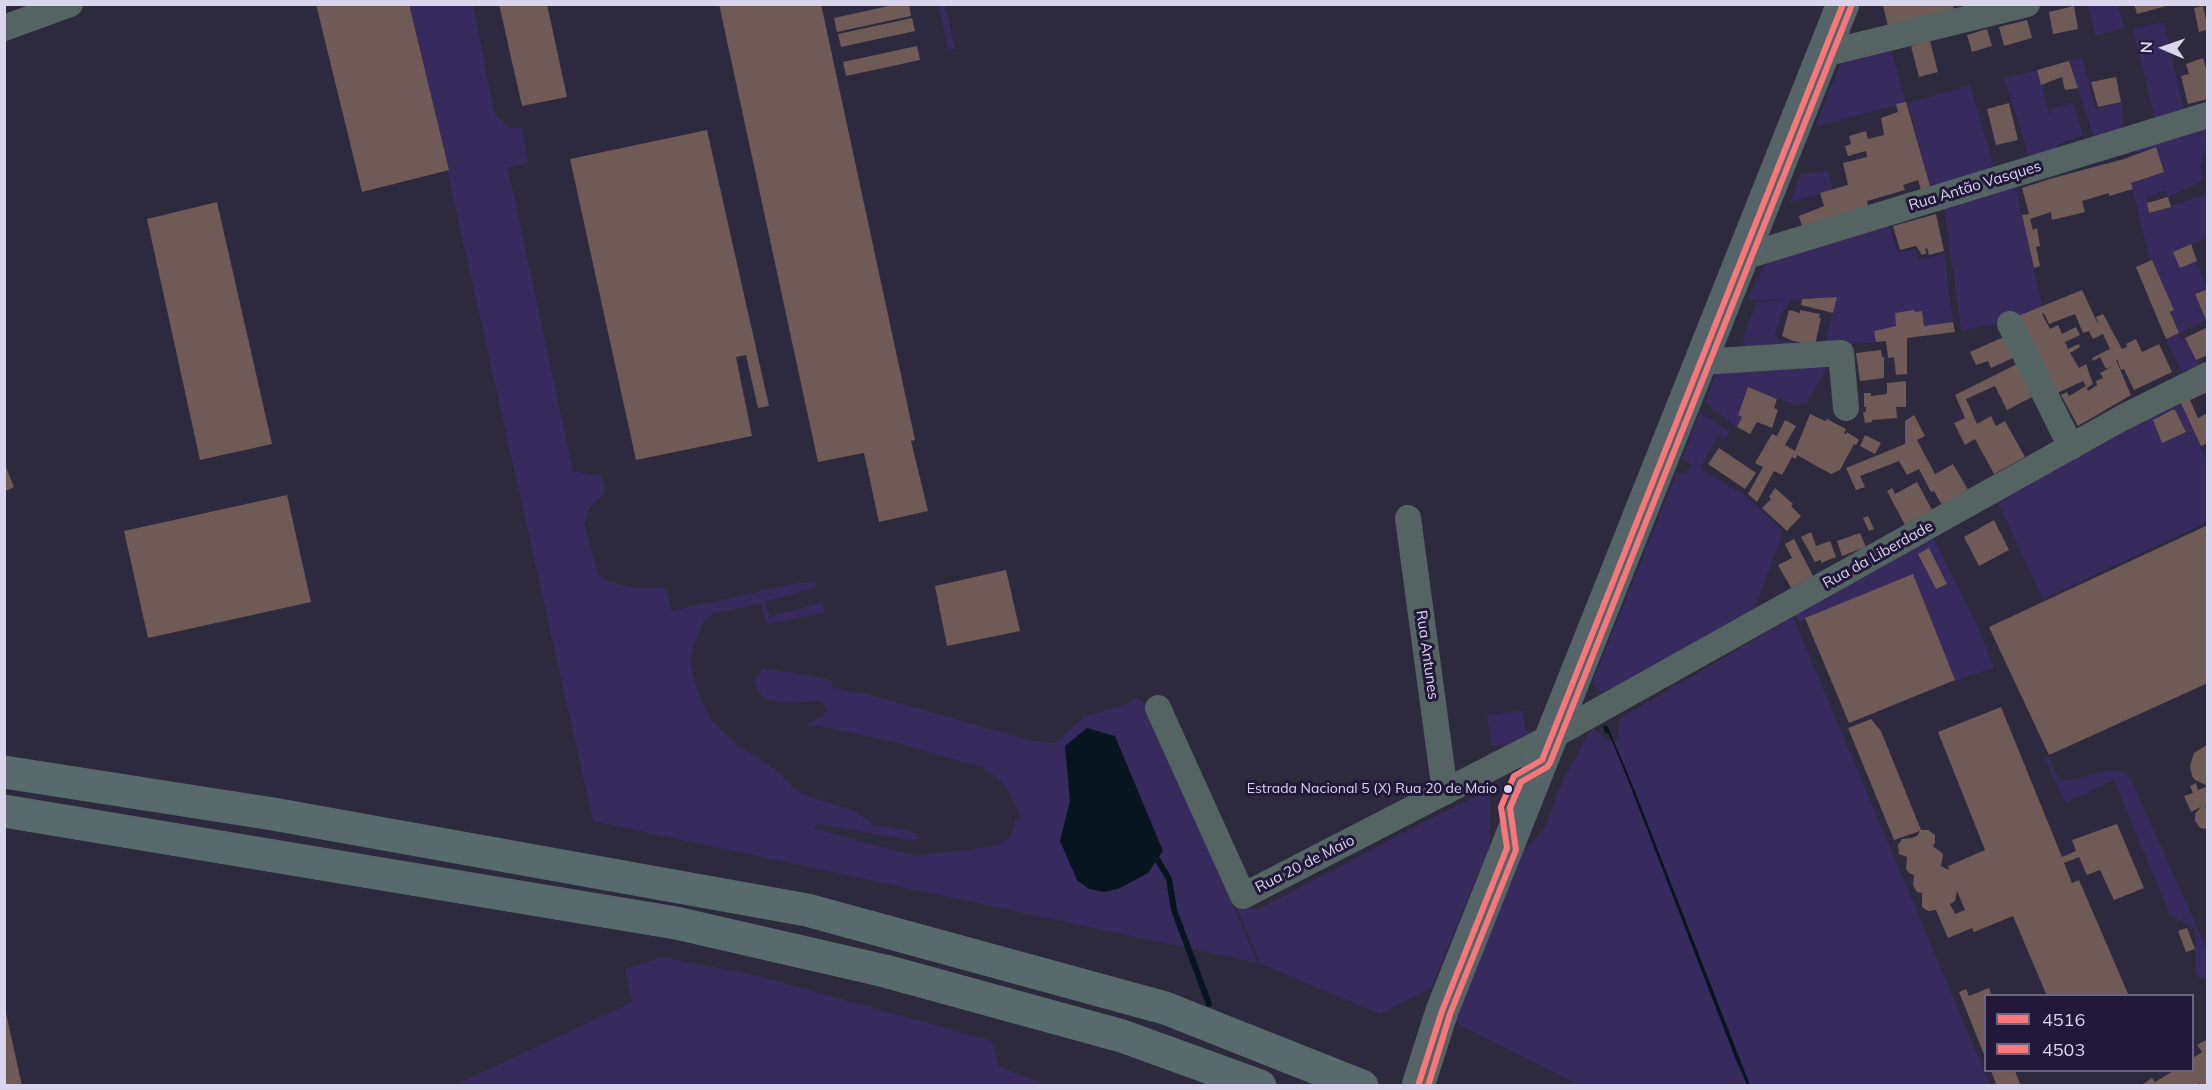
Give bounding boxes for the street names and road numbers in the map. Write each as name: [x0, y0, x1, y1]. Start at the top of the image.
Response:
street label: Rua Antão Vasques: [1906, 157, 2044, 215]
street label: Rua da Liberdade: [1820, 517, 1936, 593]
street label: Rua Antunes: [1412, 609, 1442, 701]
street label: Rua 20 de Maio: [1252, 831, 1358, 897]

